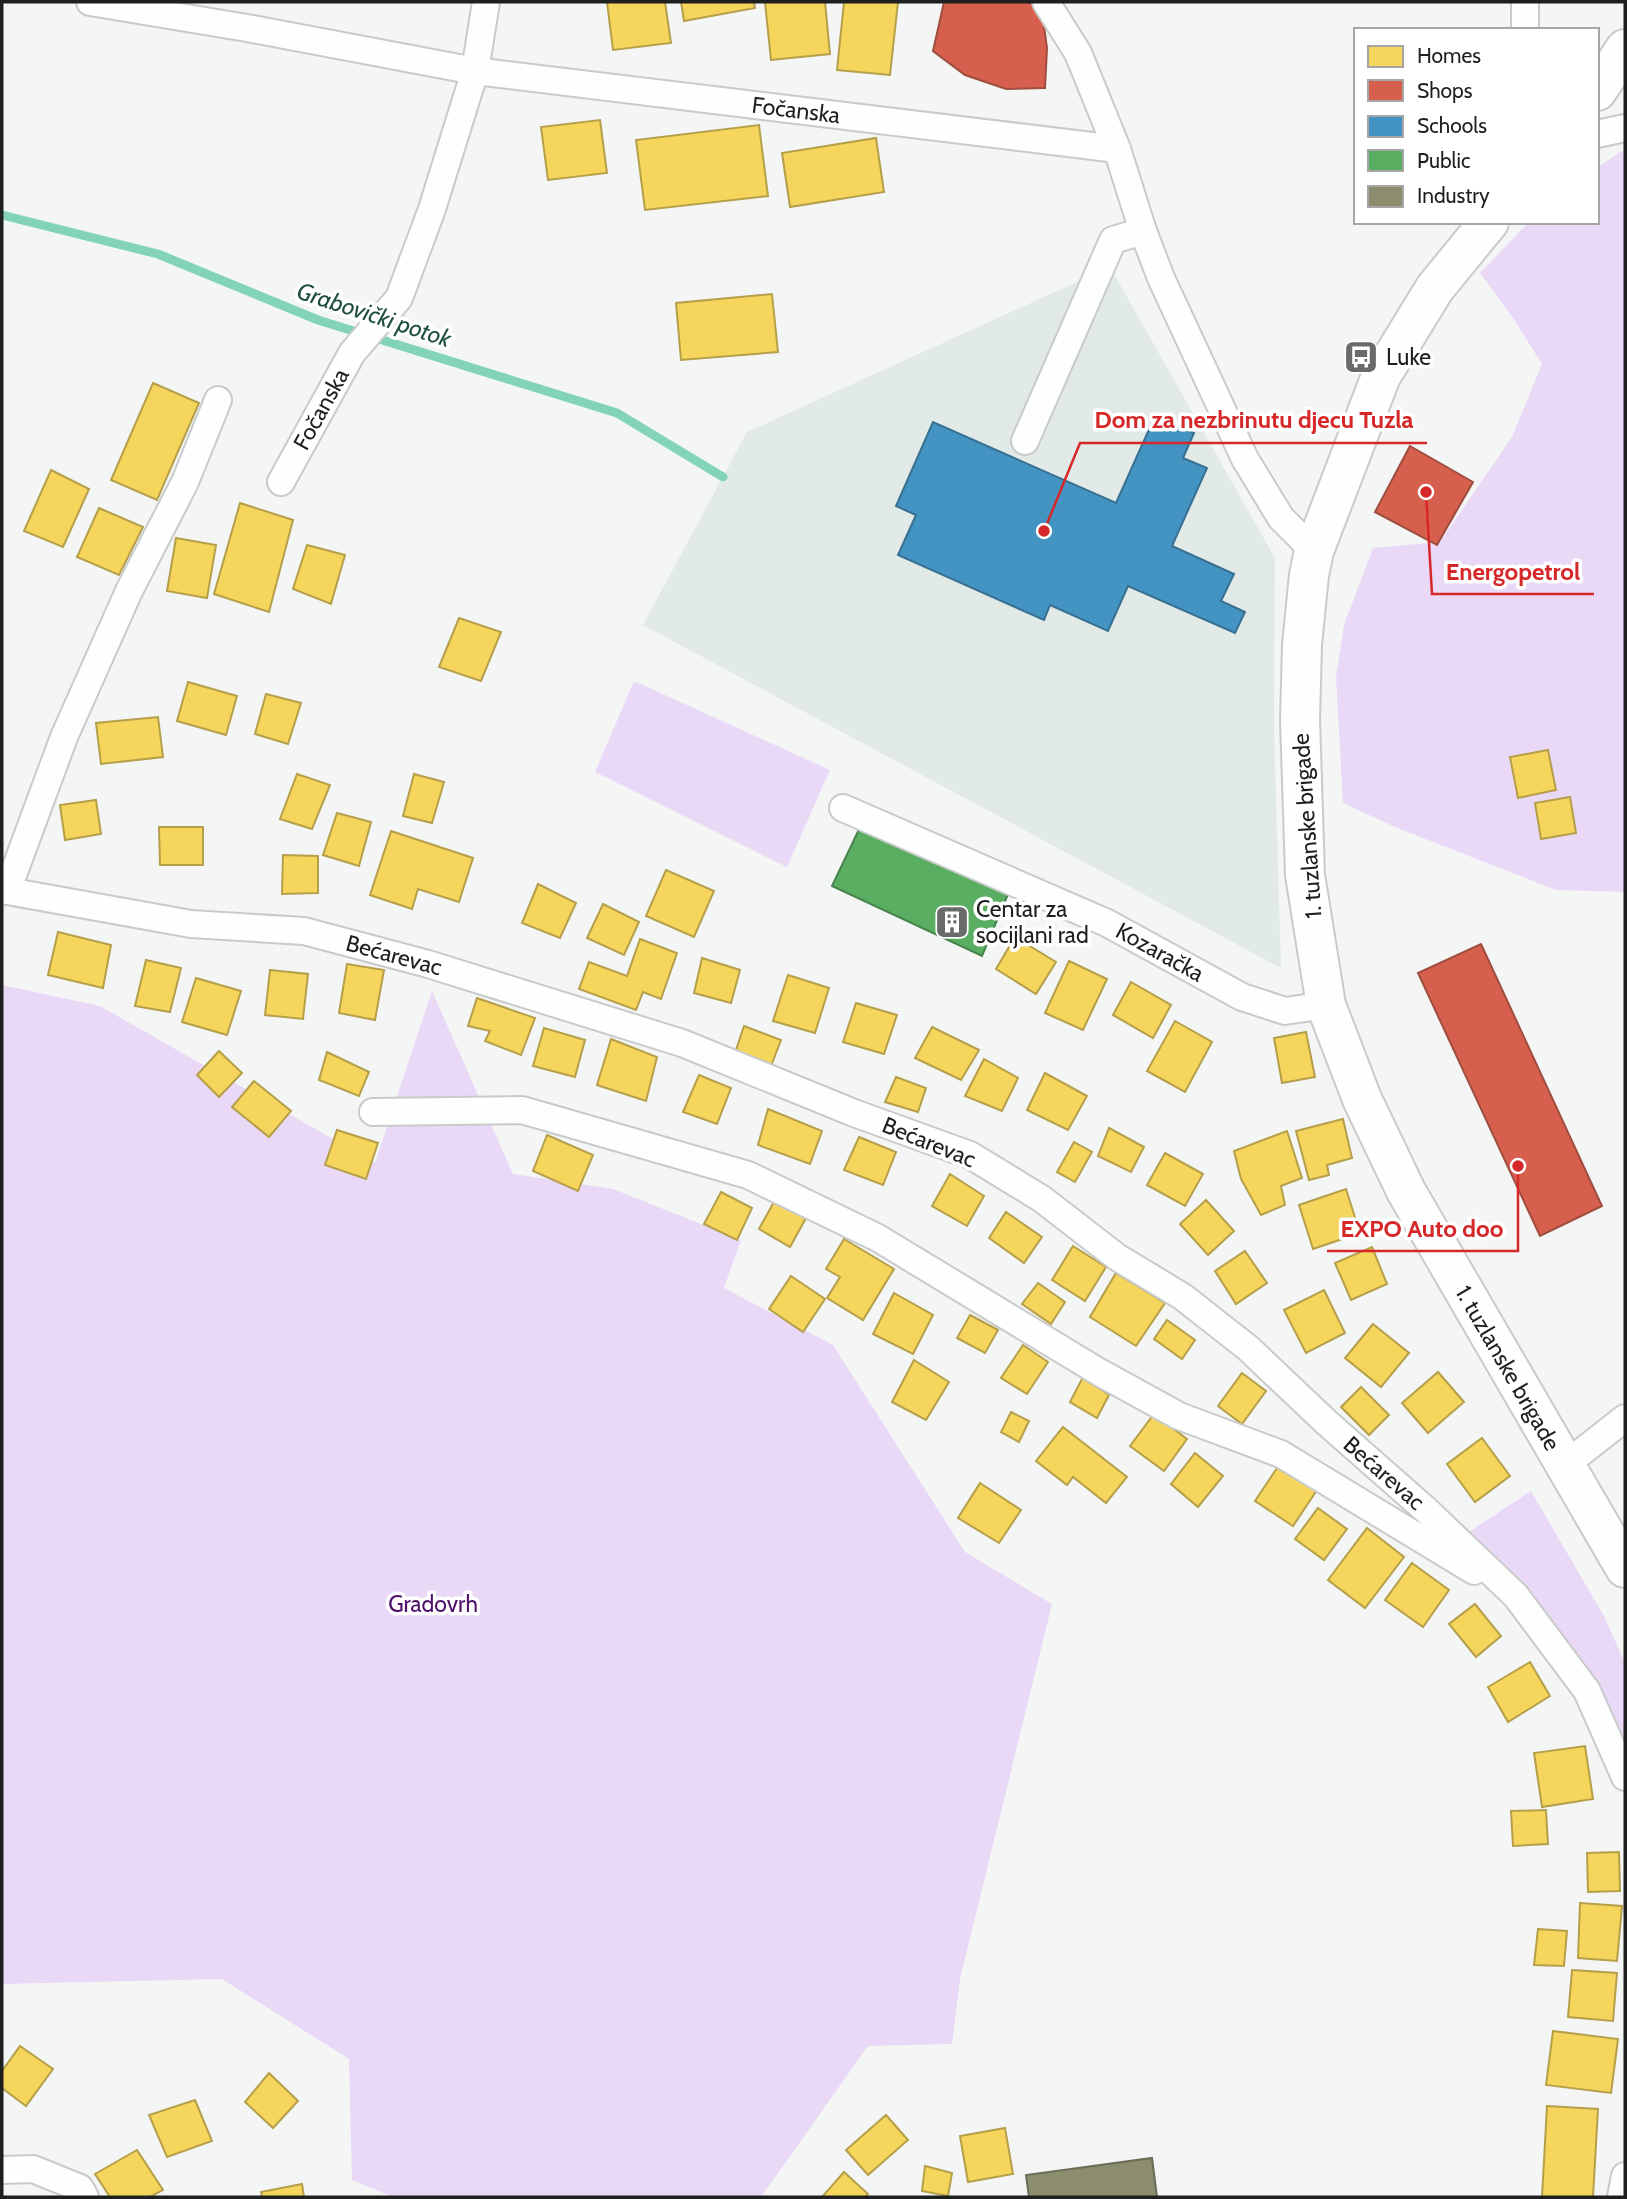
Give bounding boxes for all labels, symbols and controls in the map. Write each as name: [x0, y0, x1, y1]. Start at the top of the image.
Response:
legend: [1354, 28, 1599, 224]
text: Homes: [1417, 43, 1481, 68]
text: Shops: [1417, 78, 1473, 103]
street label: Fočanska: [750, 91, 842, 129]
text: Schools: [1417, 113, 1487, 138]
text: Public: [1417, 148, 1471, 173]
text: Industry: [1417, 183, 1490, 208]
water label: Grabovički potok: [293, 276, 456, 353]
bus stop icon: Luke: [1342, 338, 1380, 376]
place label: Luke: [1386, 343, 1431, 371]
street label: Fočanska: [287, 363, 355, 455]
callout: Dom za nezbrinutu djecu Tuzla: [1080, 398, 1427, 443]
text: Dom za nezbrinutu djecu Tuzla: [1095, 405, 1414, 434]
callout: Energopetrol: [1432, 549, 1594, 594]
text: Energopetrol: [1446, 557, 1580, 586]
street label: 1. tuzlanske brigade: [1287, 732, 1327, 920]
place label: Centar za socijlani rad: [976, 895, 1089, 949]
building icon: Centar za socijlani rad: [933, 903, 971, 941]
street label: Kozaračka: [1111, 916, 1209, 988]
street label: Bećarevac: [343, 929, 445, 981]
street label: Bećarevac: [878, 1111, 980, 1173]
callout: EXPO Auto doo: [1327, 1206, 1518, 1251]
text: EXPO Auto doo: [1341, 1214, 1504, 1243]
street label: 1. tuzlanske brigade: [1449, 1281, 1567, 1456]
street label: Bećarevac: [1338, 1430, 1430, 1516]
park label: Gradovrh: [388, 1590, 478, 1618]

